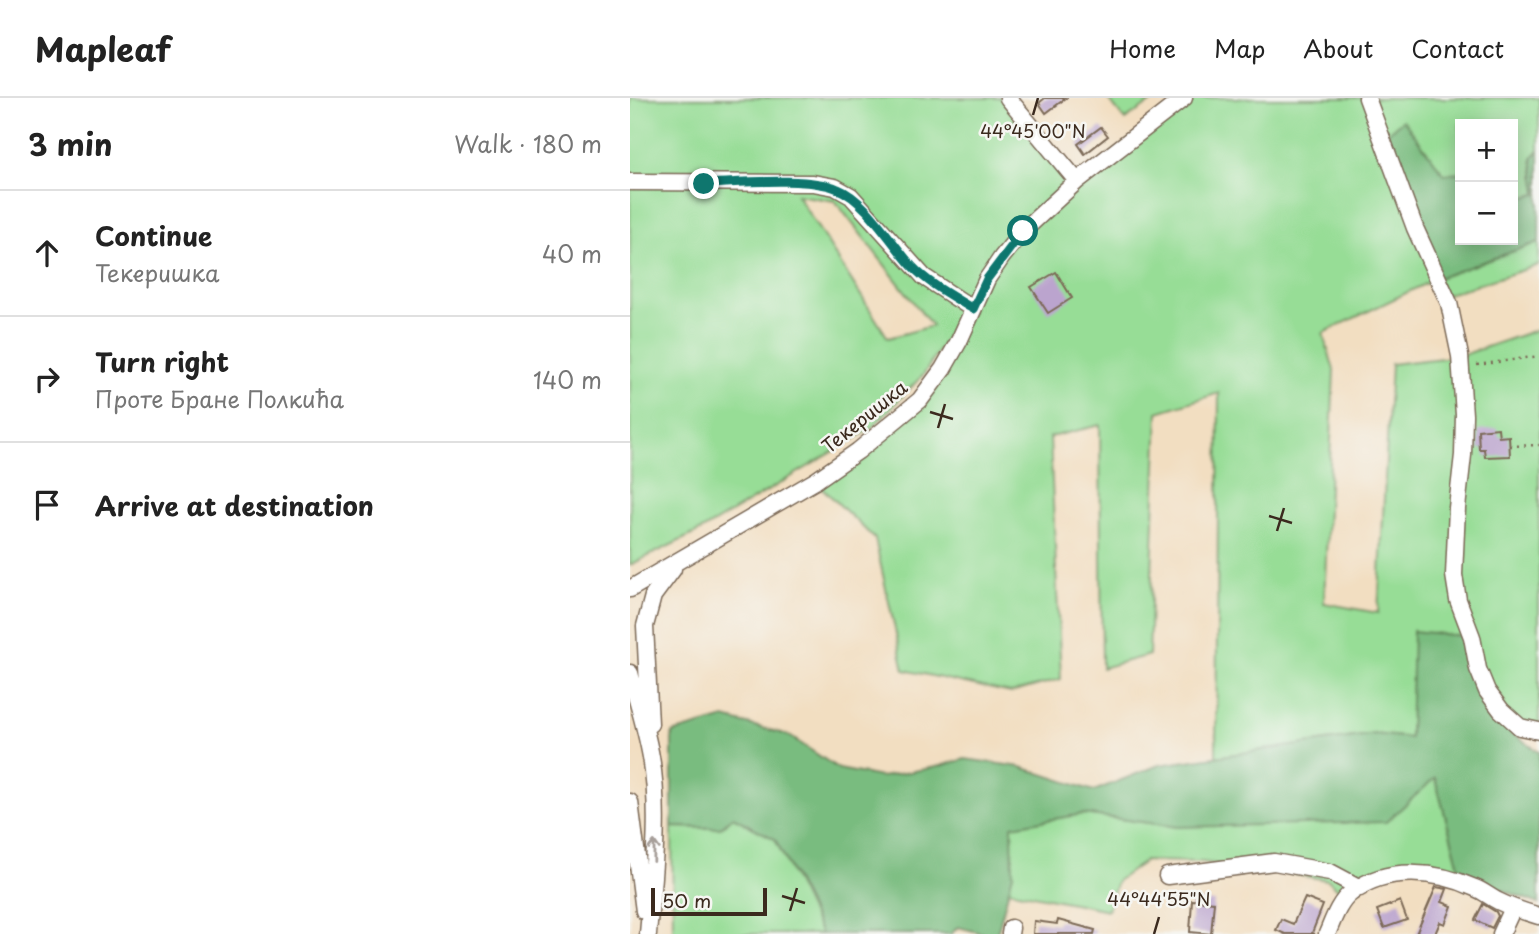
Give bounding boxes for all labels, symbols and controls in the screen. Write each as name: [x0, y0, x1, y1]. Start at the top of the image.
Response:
text: Mapleaf: [35, 23, 171, 73]
text: Home: [1109, 30, 1176, 66]
text: Map: [1214, 30, 1265, 66]
text: About: [1303, 30, 1373, 66]
text: Contact: [1411, 30, 1504, 66]
text: 44°45'00"N: [980, 117, 1086, 144]
map controls: [1455, 119, 1518, 245]
button: +: [1455, 119, 1518, 182]
text: 3 min: [28, 121, 113, 166]
text: Walk · 180 m: [454, 126, 602, 161]
route end: [688, 168, 719, 199]
button: −: [1455, 182, 1518, 245]
route start: [1007, 215, 1038, 246]
text: Continue: [95, 216, 212, 255]
icon: ahead: [28, 234, 66, 272]
text: 40 m: [542, 236, 602, 271]
text: Текеришка: [95, 255, 219, 290]
text: Turn right: [95, 342, 229, 381]
icon: right: [28, 360, 66, 398]
text: 140 m: [533, 362, 602, 397]
street label: Текеришка: [815, 373, 913, 459]
text: Проте Бране Полкића: [95, 381, 344, 416]
icon: arrive: [28, 486, 66, 524]
text: Arrive at destination: [95, 486, 374, 525]
one-way arrow: [647, 840, 661, 863]
scale bar: [651, 885, 766, 917]
text: 44°44'55"N: [1107, 885, 1211, 912]
text: 50 m: [662, 886, 711, 914]

